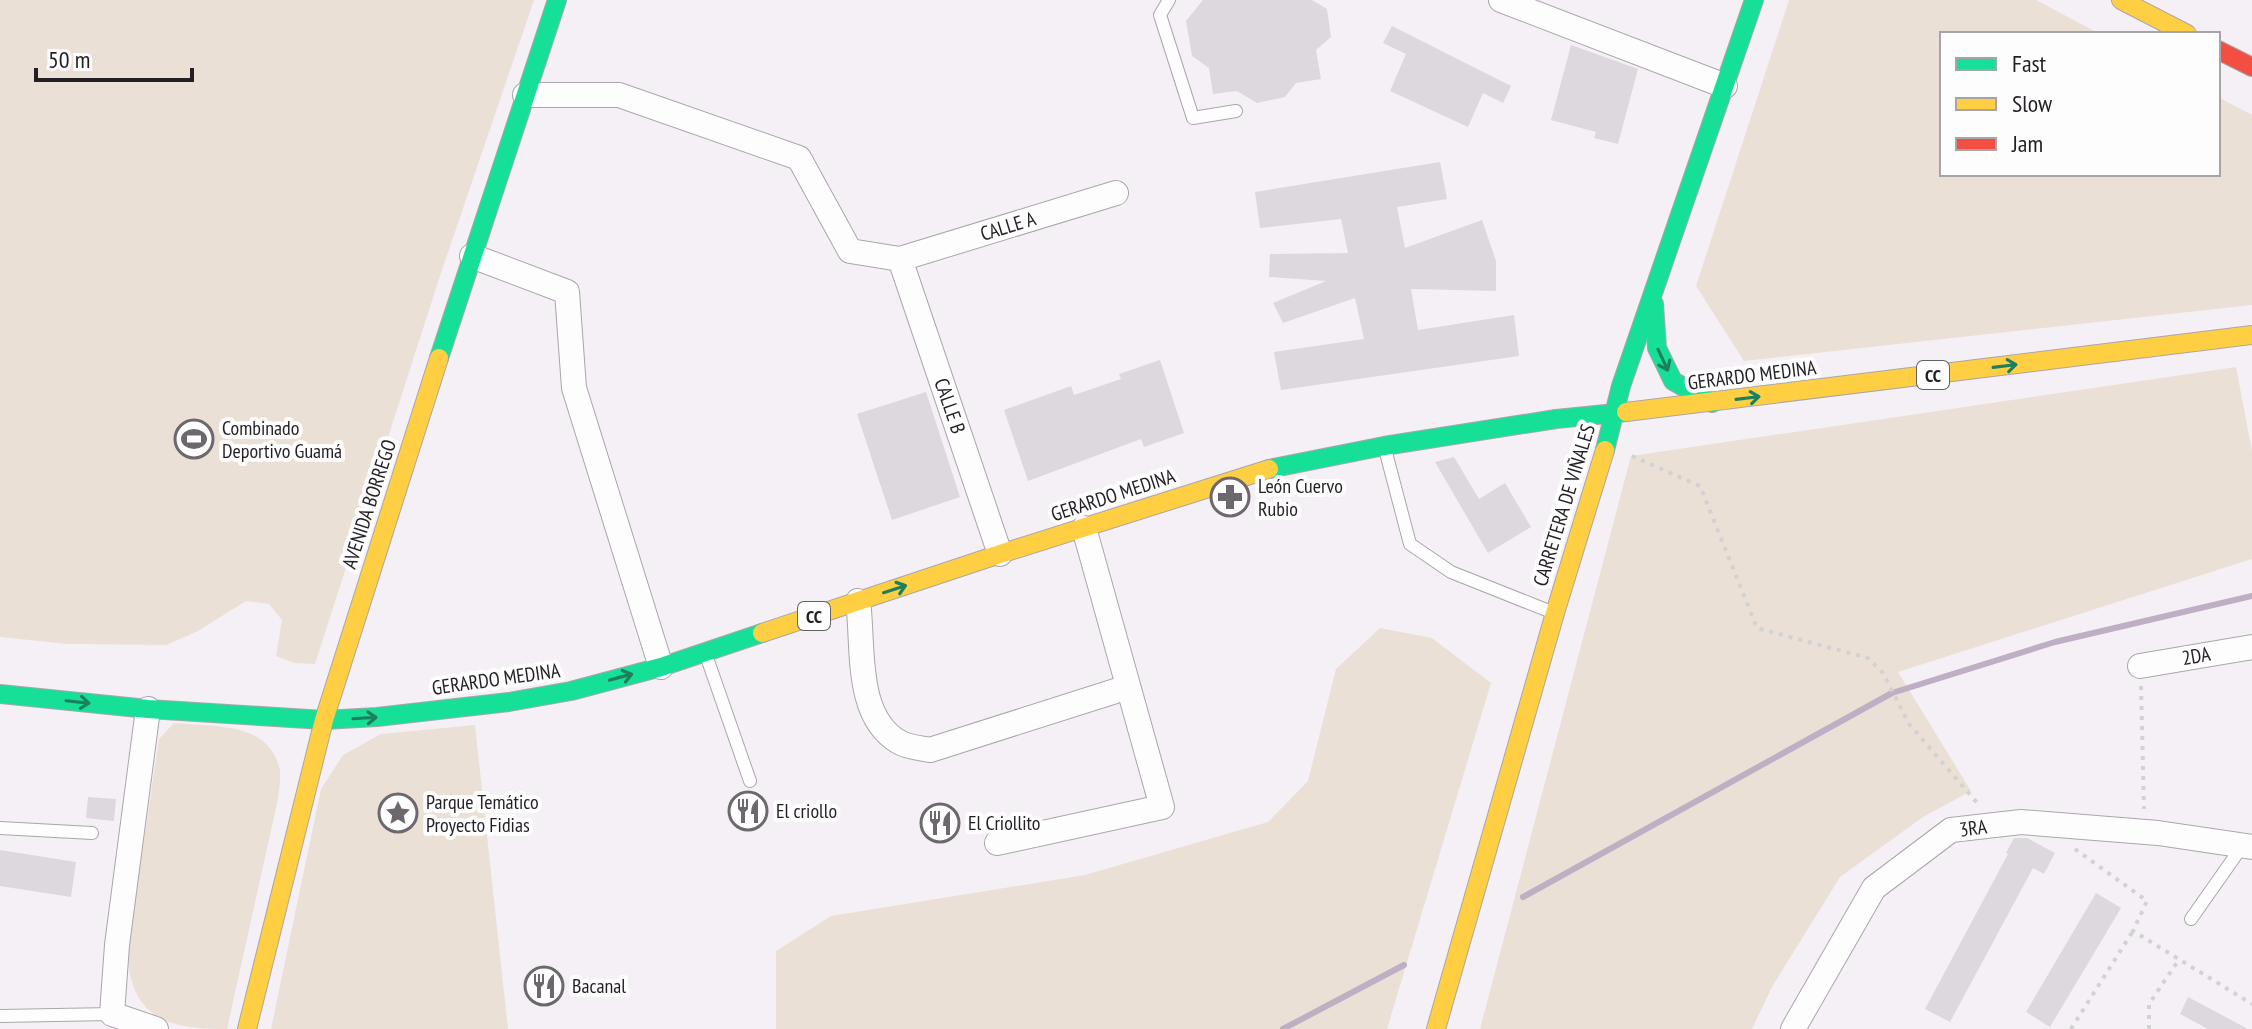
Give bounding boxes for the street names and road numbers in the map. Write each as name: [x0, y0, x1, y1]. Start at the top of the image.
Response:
street label: CALLE A: [977, 205, 1039, 247]
street label: GERARDO MEDINA: [1686, 354, 1818, 396]
road number: CC: [1917, 361, 1949, 389]
street label: CALLE B: [928, 375, 972, 437]
street label: CARRETERA DE VIÑALES: [1527, 421, 1601, 589]
street label: AVENIDA BORREGO: [336, 436, 402, 572]
street label: GERARDO MEDINA: [1048, 463, 1179, 527]
road number: CC: [798, 602, 830, 630]
street label: 2DA: [2180, 641, 2213, 671]
street label: GERARDO MEDINA: [430, 657, 562, 701]
street label: 3RA: [1958, 813, 1989, 843]

